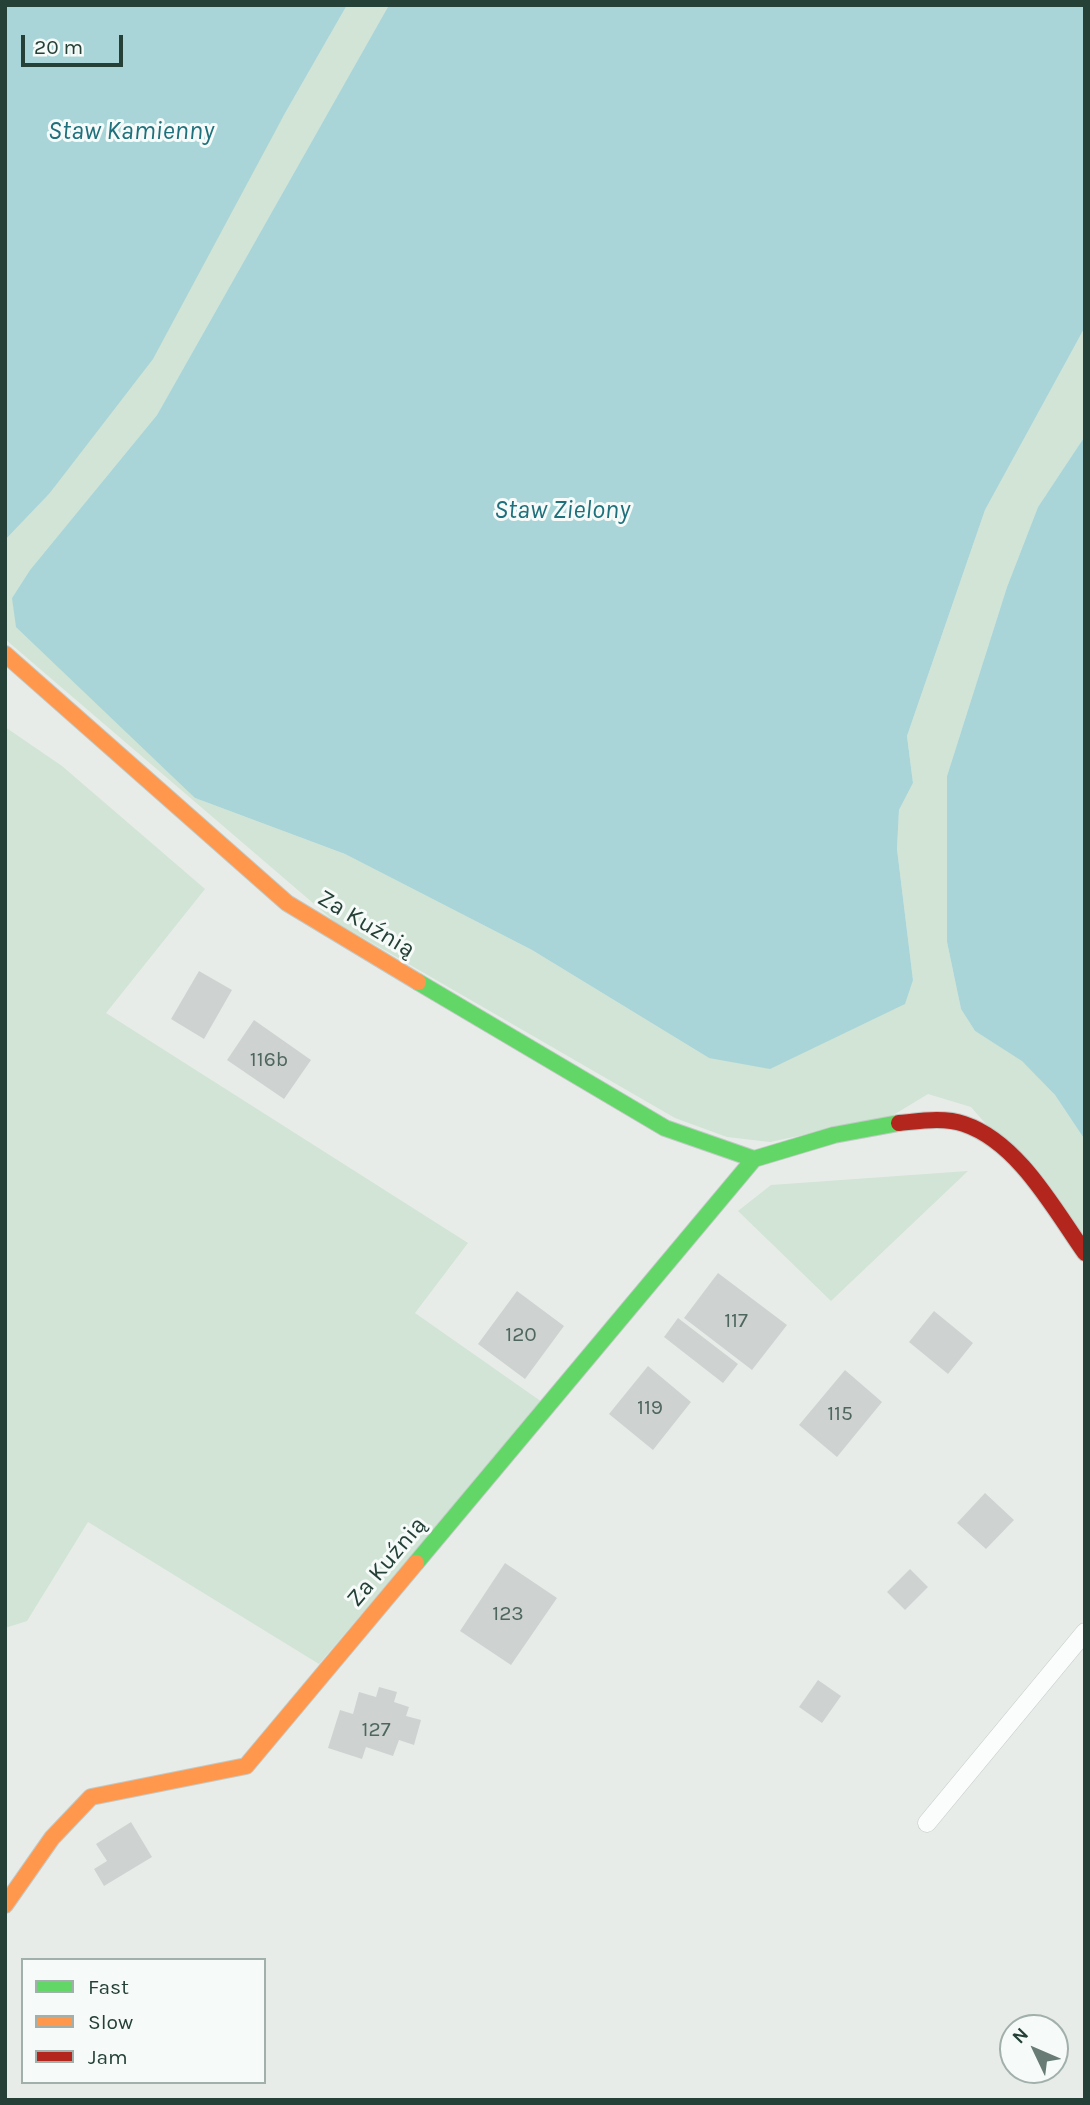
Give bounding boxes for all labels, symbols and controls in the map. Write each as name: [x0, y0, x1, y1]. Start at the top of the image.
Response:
scale bar: [24, 21, 126, 65]
text: 20 m: [34, 35, 83, 59]
water label: Staw Kamienny: [48, 116, 214, 148]
water label: Staw Zielony: [494, 495, 630, 527]
street label: Za Kuźnią: [312, 884, 420, 964]
house number: 116b: [250, 1047, 288, 1073]
house number: 117: [724, 1308, 748, 1334]
house number: 120: [505, 1322, 537, 1348]
house number: 119: [637, 1395, 663, 1421]
house number: 115: [827, 1401, 853, 1427]
street label: Za Kuźnią: [341, 1511, 433, 1613]
house number: 123: [492, 1601, 524, 1627]
house number: 127: [362, 1717, 390, 1743]
legend: [21, 1958, 266, 2084]
text: Fast: [88, 1975, 129, 1999]
text: Slow: [88, 2010, 133, 2034]
north arrow: [999, 2014, 1069, 2084]
text: N: [1008, 2023, 1033, 2048]
text: Jam: [88, 2045, 128, 2069]

